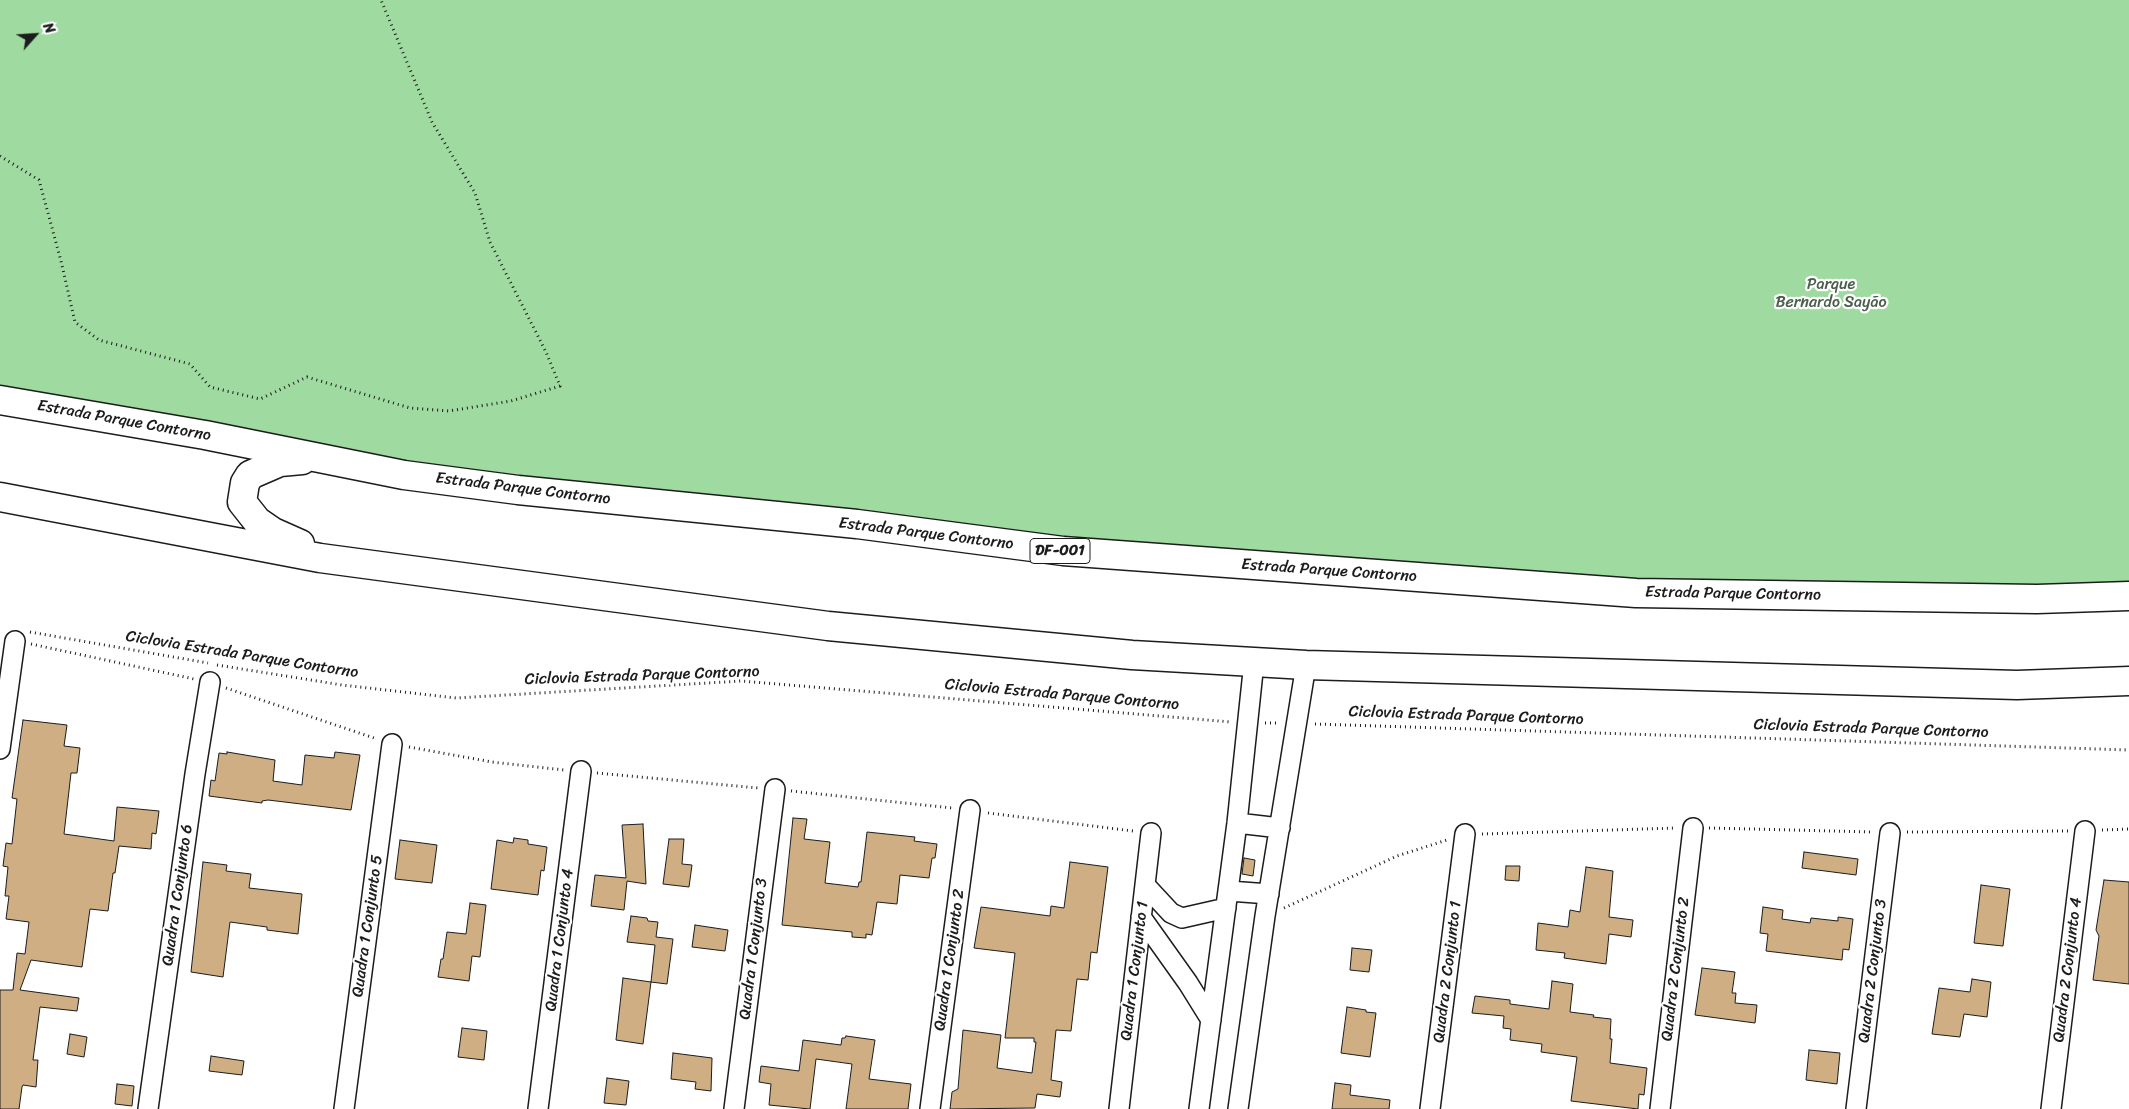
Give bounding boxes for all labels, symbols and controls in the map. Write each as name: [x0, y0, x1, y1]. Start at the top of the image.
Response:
north arrow: [10, 10, 60, 60]
text: N: [36, 18, 62, 38]
park label: Parque Bernardo Sayão: [1775, 275, 1887, 313]
street label: Estrada Parque Contorno: [36, 396, 212, 446]
street label: Estrada Parque Contorno: [435, 469, 611, 509]
street label: Estrada Parque Contorno: [838, 514, 1014, 554]
road number: DF-001: [1030, 538, 1090, 564]
street label: Estrada Parque Contorno: [1241, 555, 1417, 587]
street label: Estrada Parque Contorno: [1645, 583, 1821, 605]
street label: Ciclovia Estrada Parque Contorno: [124, 627, 360, 683]
street label: Ciclovia Estrada Parque Contorno: [524, 662, 760, 690]
street label: Ciclovia Estrada Parque Contorno: [944, 675, 1180, 715]
street label: Ciclovia Estrada Parque Contorno: [1348, 702, 1584, 730]
street label: Ciclovia Estrada Parque Contorno: [1753, 715, 1989, 743]
street label: Quadra 1 Conjunto 6: [159, 823, 197, 967]
street label: Quadra 1 Conjunto 5: [349, 854, 387, 998]
street label: Quadra 1 Conjunto 4: [542, 868, 578, 1012]
street label: Quadra 1 Conjunto 3: [736, 877, 772, 1021]
street label: Quadra 1 Conjunto 2: [931, 888, 969, 1032]
street label: Quadra 2 Conjunto 2: [1658, 896, 1694, 1042]
street label: Quadra 2 Conjunto 4: [2050, 896, 2086, 1044]
street label: Quadra 2 Conjunto 3: [1855, 898, 1891, 1044]
street label: Quadra 1 Conjunto 1: [1117, 900, 1153, 1042]
street label: Quadra 2 Conjunto 1: [1430, 900, 1466, 1044]

